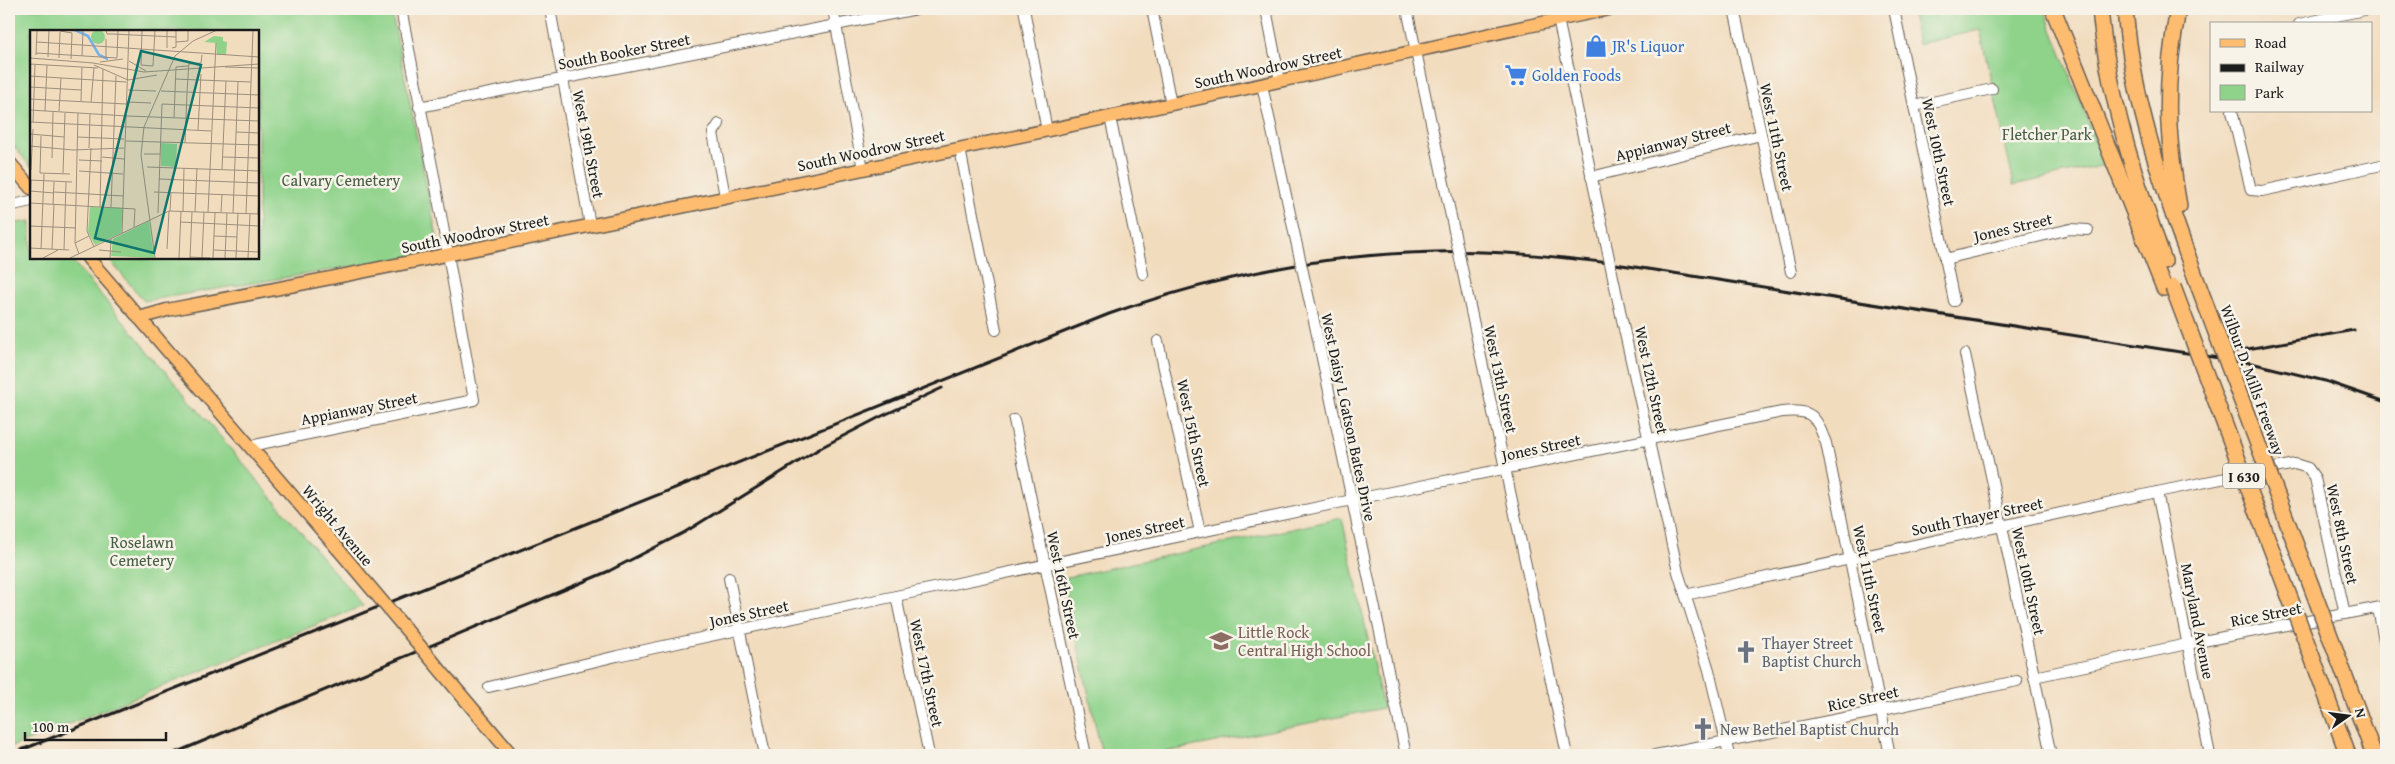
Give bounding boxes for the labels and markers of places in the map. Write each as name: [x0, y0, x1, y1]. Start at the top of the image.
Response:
shop icon: JR's Liquor: [1583, 33, 1609, 59]
place label: JR's Liquor: [1610, 34, 1685, 58]
supermarket icon: Golden Foods: [1503, 62, 1529, 88]
place label: Golden Foods: [1532, 63, 1621, 87]
place label: Little Rock Central High School: [1238, 620, 1371, 662]
school or university icon: Little Rock Central High School: [1208, 628, 1234, 654]
place label: Thayer Street Baptist Church: [1762, 631, 1861, 673]
church icon: Thayer Street Baptist Church: [1733, 639, 1759, 665]
church icon: New Bethel Baptist Church: [1690, 716, 1716, 742]
place label: New Bethel Baptist Church: [1720, 717, 1899, 741]

